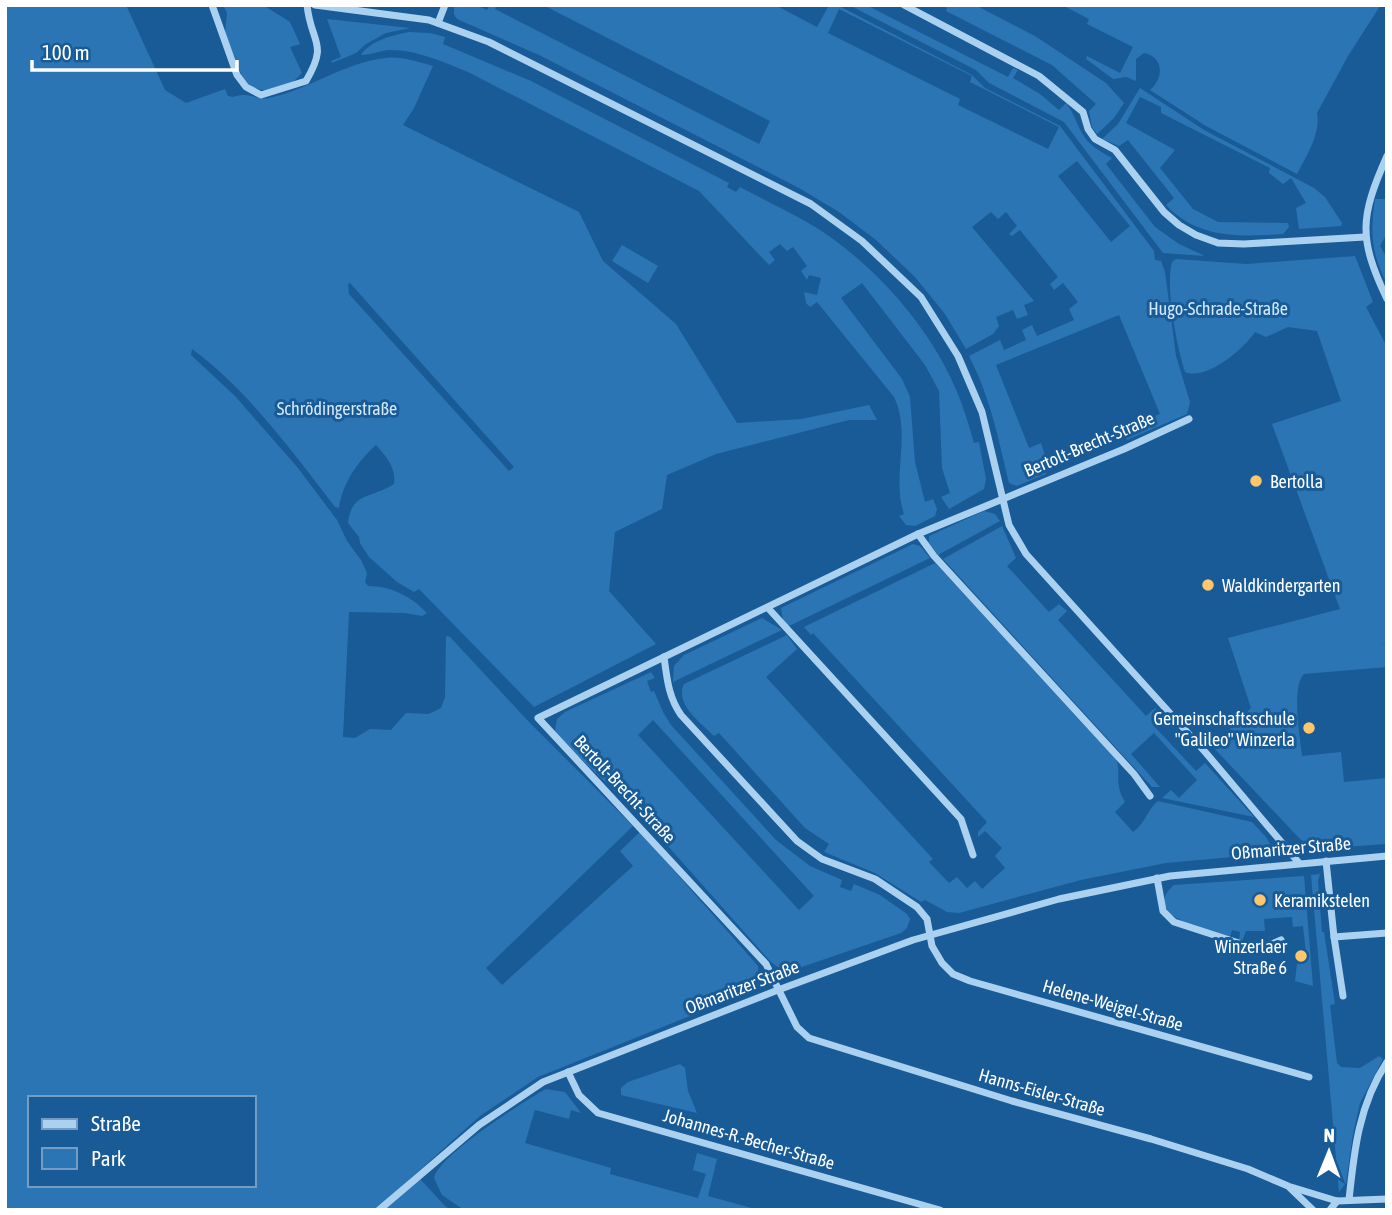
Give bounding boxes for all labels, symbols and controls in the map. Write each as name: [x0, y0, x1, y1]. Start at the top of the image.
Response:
scale bar: [32, 28, 236, 72]
text: 100 m: [42, 40, 90, 64]
park label: Hugo-Schrade-Straße: [1148, 298, 1288, 319]
park label: Schrödingerstraße: [277, 398, 397, 419]
street label: Bertolt-Brecht-Straße: [1021, 407, 1157, 481]
place label: Bertolla: [1270, 471, 1323, 492]
marker: Bertolla: [1248, 473, 1264, 489]
place label: Waldkindergarten: [1222, 575, 1341, 596]
marker: Waldkindergarten: [1200, 577, 1216, 593]
place label: Gemeinschaftsschule "Galileo" Winzerla: [1153, 708, 1295, 750]
marker: Gemeinschaftsschule "Galileo" Winzerla: [1301, 720, 1317, 736]
street label: Bertolt-Brecht-Straße: [570, 731, 680, 847]
street label: Oßmaritzer Straße: [1230, 832, 1352, 864]
place label: Keramikstelen: [1274, 890, 1370, 911]
marker: Keramikstelen: [1252, 892, 1268, 908]
place label: Winzerlaer Straße 6: [1215, 936, 1288, 978]
marker: Winzerlaer Straße 6: [1293, 948, 1309, 964]
street label: Oßmaritzer Straße: [682, 956, 802, 1018]
street label: Helene-Weigel-Straße: [1040, 975, 1186, 1035]
street label: Hanns-Eisler-Straße: [976, 1064, 1108, 1120]
legend: [28, 1096, 256, 1187]
street label: Johannes-R.-Becher-Straße: [661, 1104, 837, 1174]
text: Straße: [91, 1111, 141, 1135]
north arrow: [1294, 1117, 1364, 1187]
text: N: [1323, 1124, 1335, 1146]
text: Park: [91, 1146, 126, 1170]

